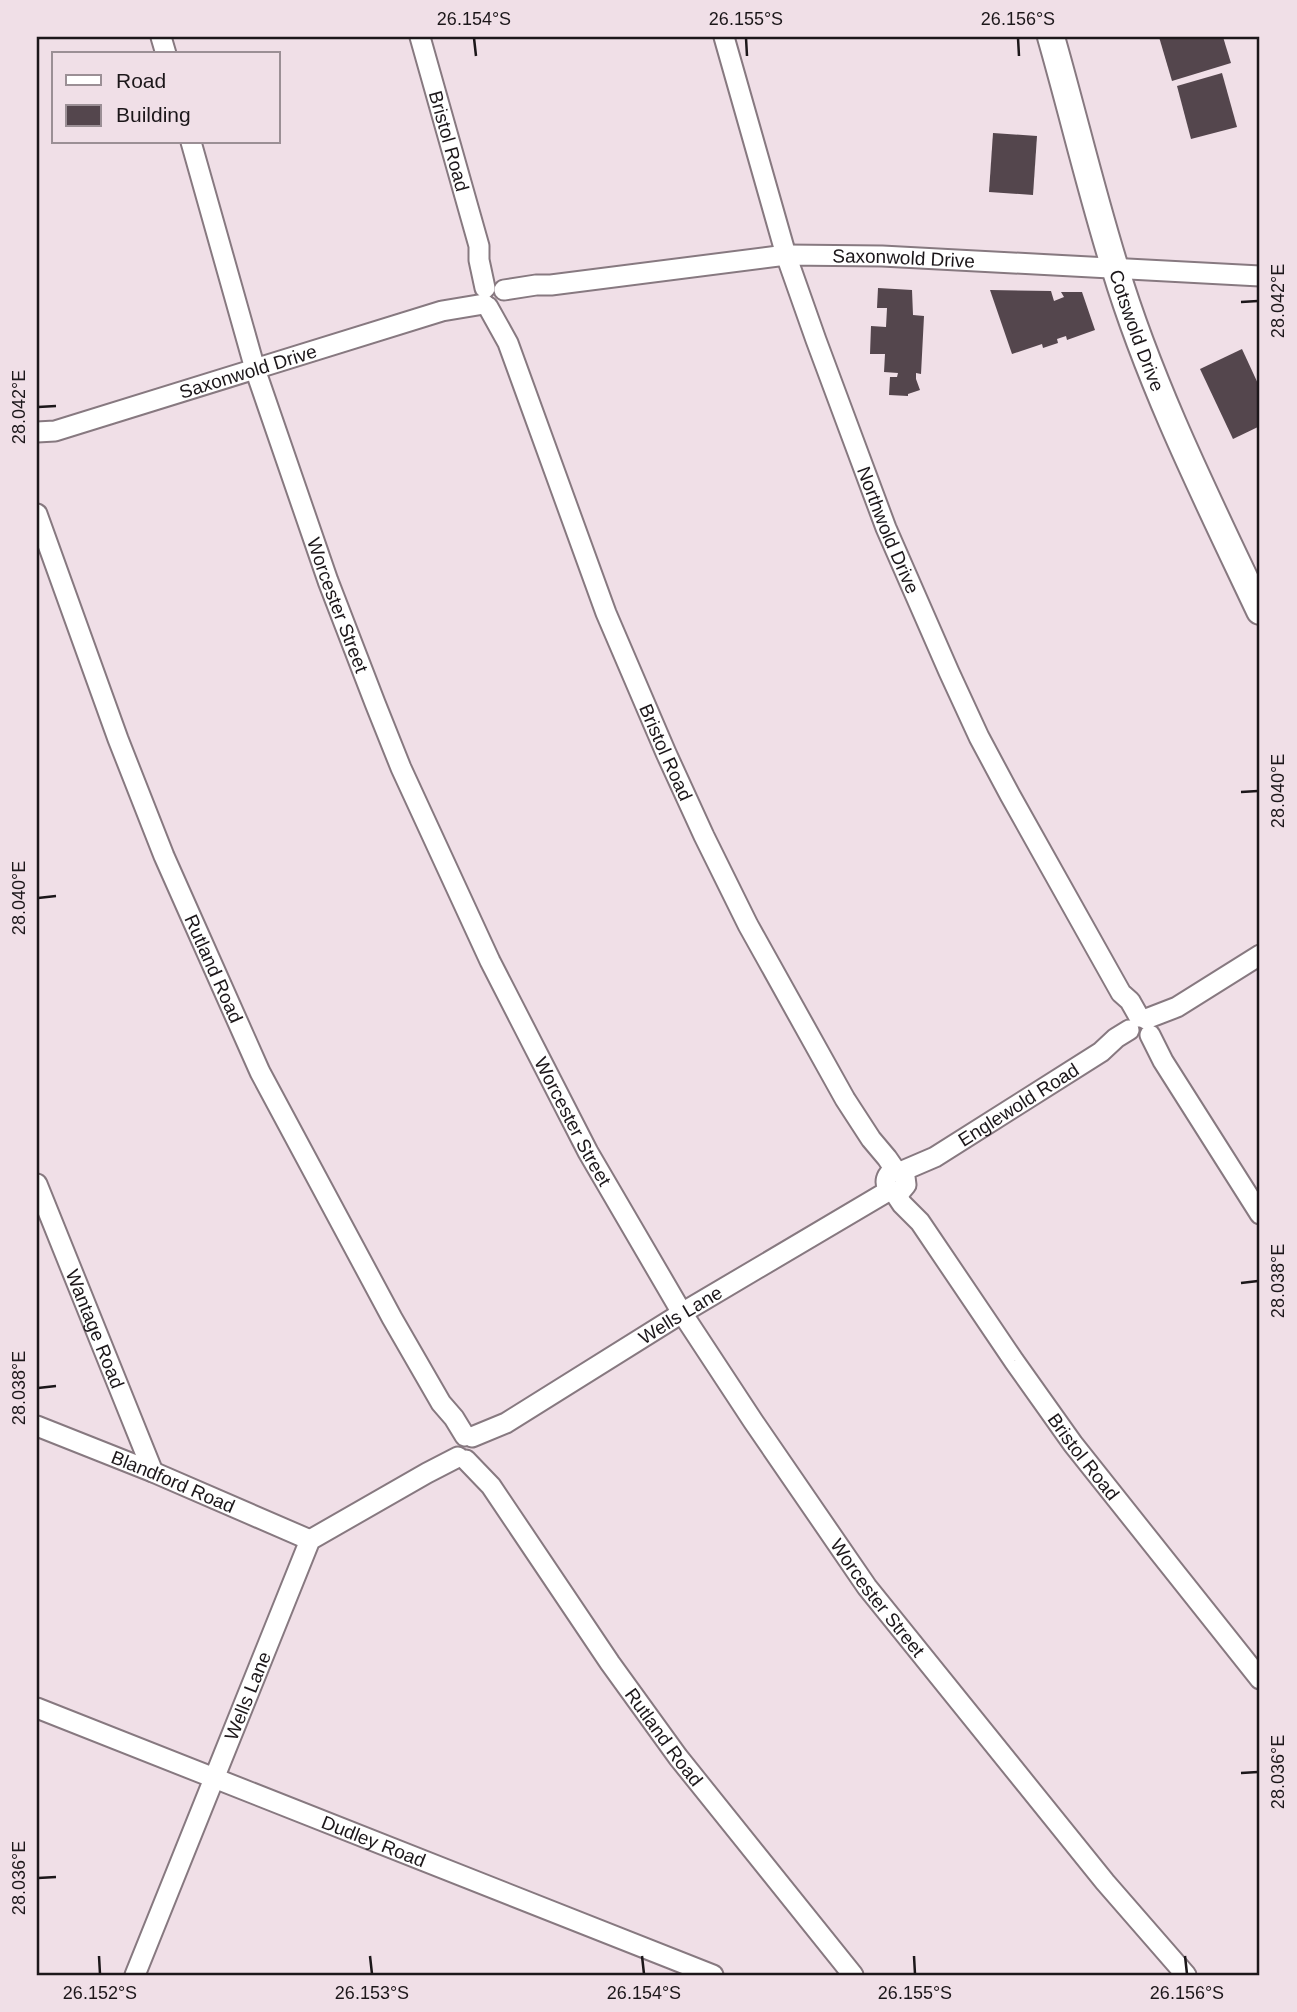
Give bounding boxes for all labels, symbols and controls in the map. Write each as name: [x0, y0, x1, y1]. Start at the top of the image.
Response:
text: 26.154°S: [437, 9, 511, 29]
text: 26.155°S: [709, 9, 783, 29]
text: 26.156°S: [981, 9, 1055, 29]
legend: [52, 52, 280, 144]
text: Road: [116, 69, 166, 92]
street label: Bristol Road: [425, 88, 473, 194]
text: Building: [116, 103, 191, 126]
street label: Saxonwold Drive: [832, 245, 975, 272]
text: 28.042°E: [1268, 264, 1288, 338]
street label: Cotswold Drive: [1105, 267, 1168, 395]
street label: Saxonwold Drive: [177, 340, 319, 403]
text: 28.042°E: [9, 370, 29, 444]
street label: Northwold Drive: [853, 464, 923, 597]
street label: Worcester Street: [303, 535, 372, 676]
street label: Bristol Road: [635, 701, 696, 804]
text: 28.040°E: [1268, 754, 1288, 828]
text: 28.040°E: [9, 861, 29, 935]
street label: Rutland Road: [180, 911, 247, 1026]
street label: Worcester Street: [530, 1054, 616, 1190]
street label: Englewold Road: [954, 1059, 1083, 1151]
text: 28.038°E: [1268, 1244, 1288, 1318]
street label: Wantage Road: [62, 1266, 128, 1391]
street label: Wells Lane: [635, 1282, 726, 1348]
text: 28.038°E: [9, 1351, 29, 1425]
street label: Bristol Road: [1044, 1409, 1123, 1504]
street label: Blandford Road: [108, 1447, 238, 1517]
street label: Worcester Street: [826, 1535, 929, 1661]
street label: Wells Lane: [221, 1649, 275, 1743]
street label: Rutland Road: [621, 1684, 707, 1790]
text: 28.036°E: [1268, 1735, 1288, 1809]
street label: Dudley Road: [319, 1811, 428, 1871]
text: 28.036°E: [9, 1841, 29, 1915]
text: 26.152°S: [63, 1983, 137, 2003]
text: 26.153°S: [335, 1983, 409, 2003]
text: 26.154°S: [607, 1983, 681, 2003]
text: 26.155°S: [878, 1983, 952, 2003]
text: 26.156°S: [1150, 1983, 1224, 2003]

